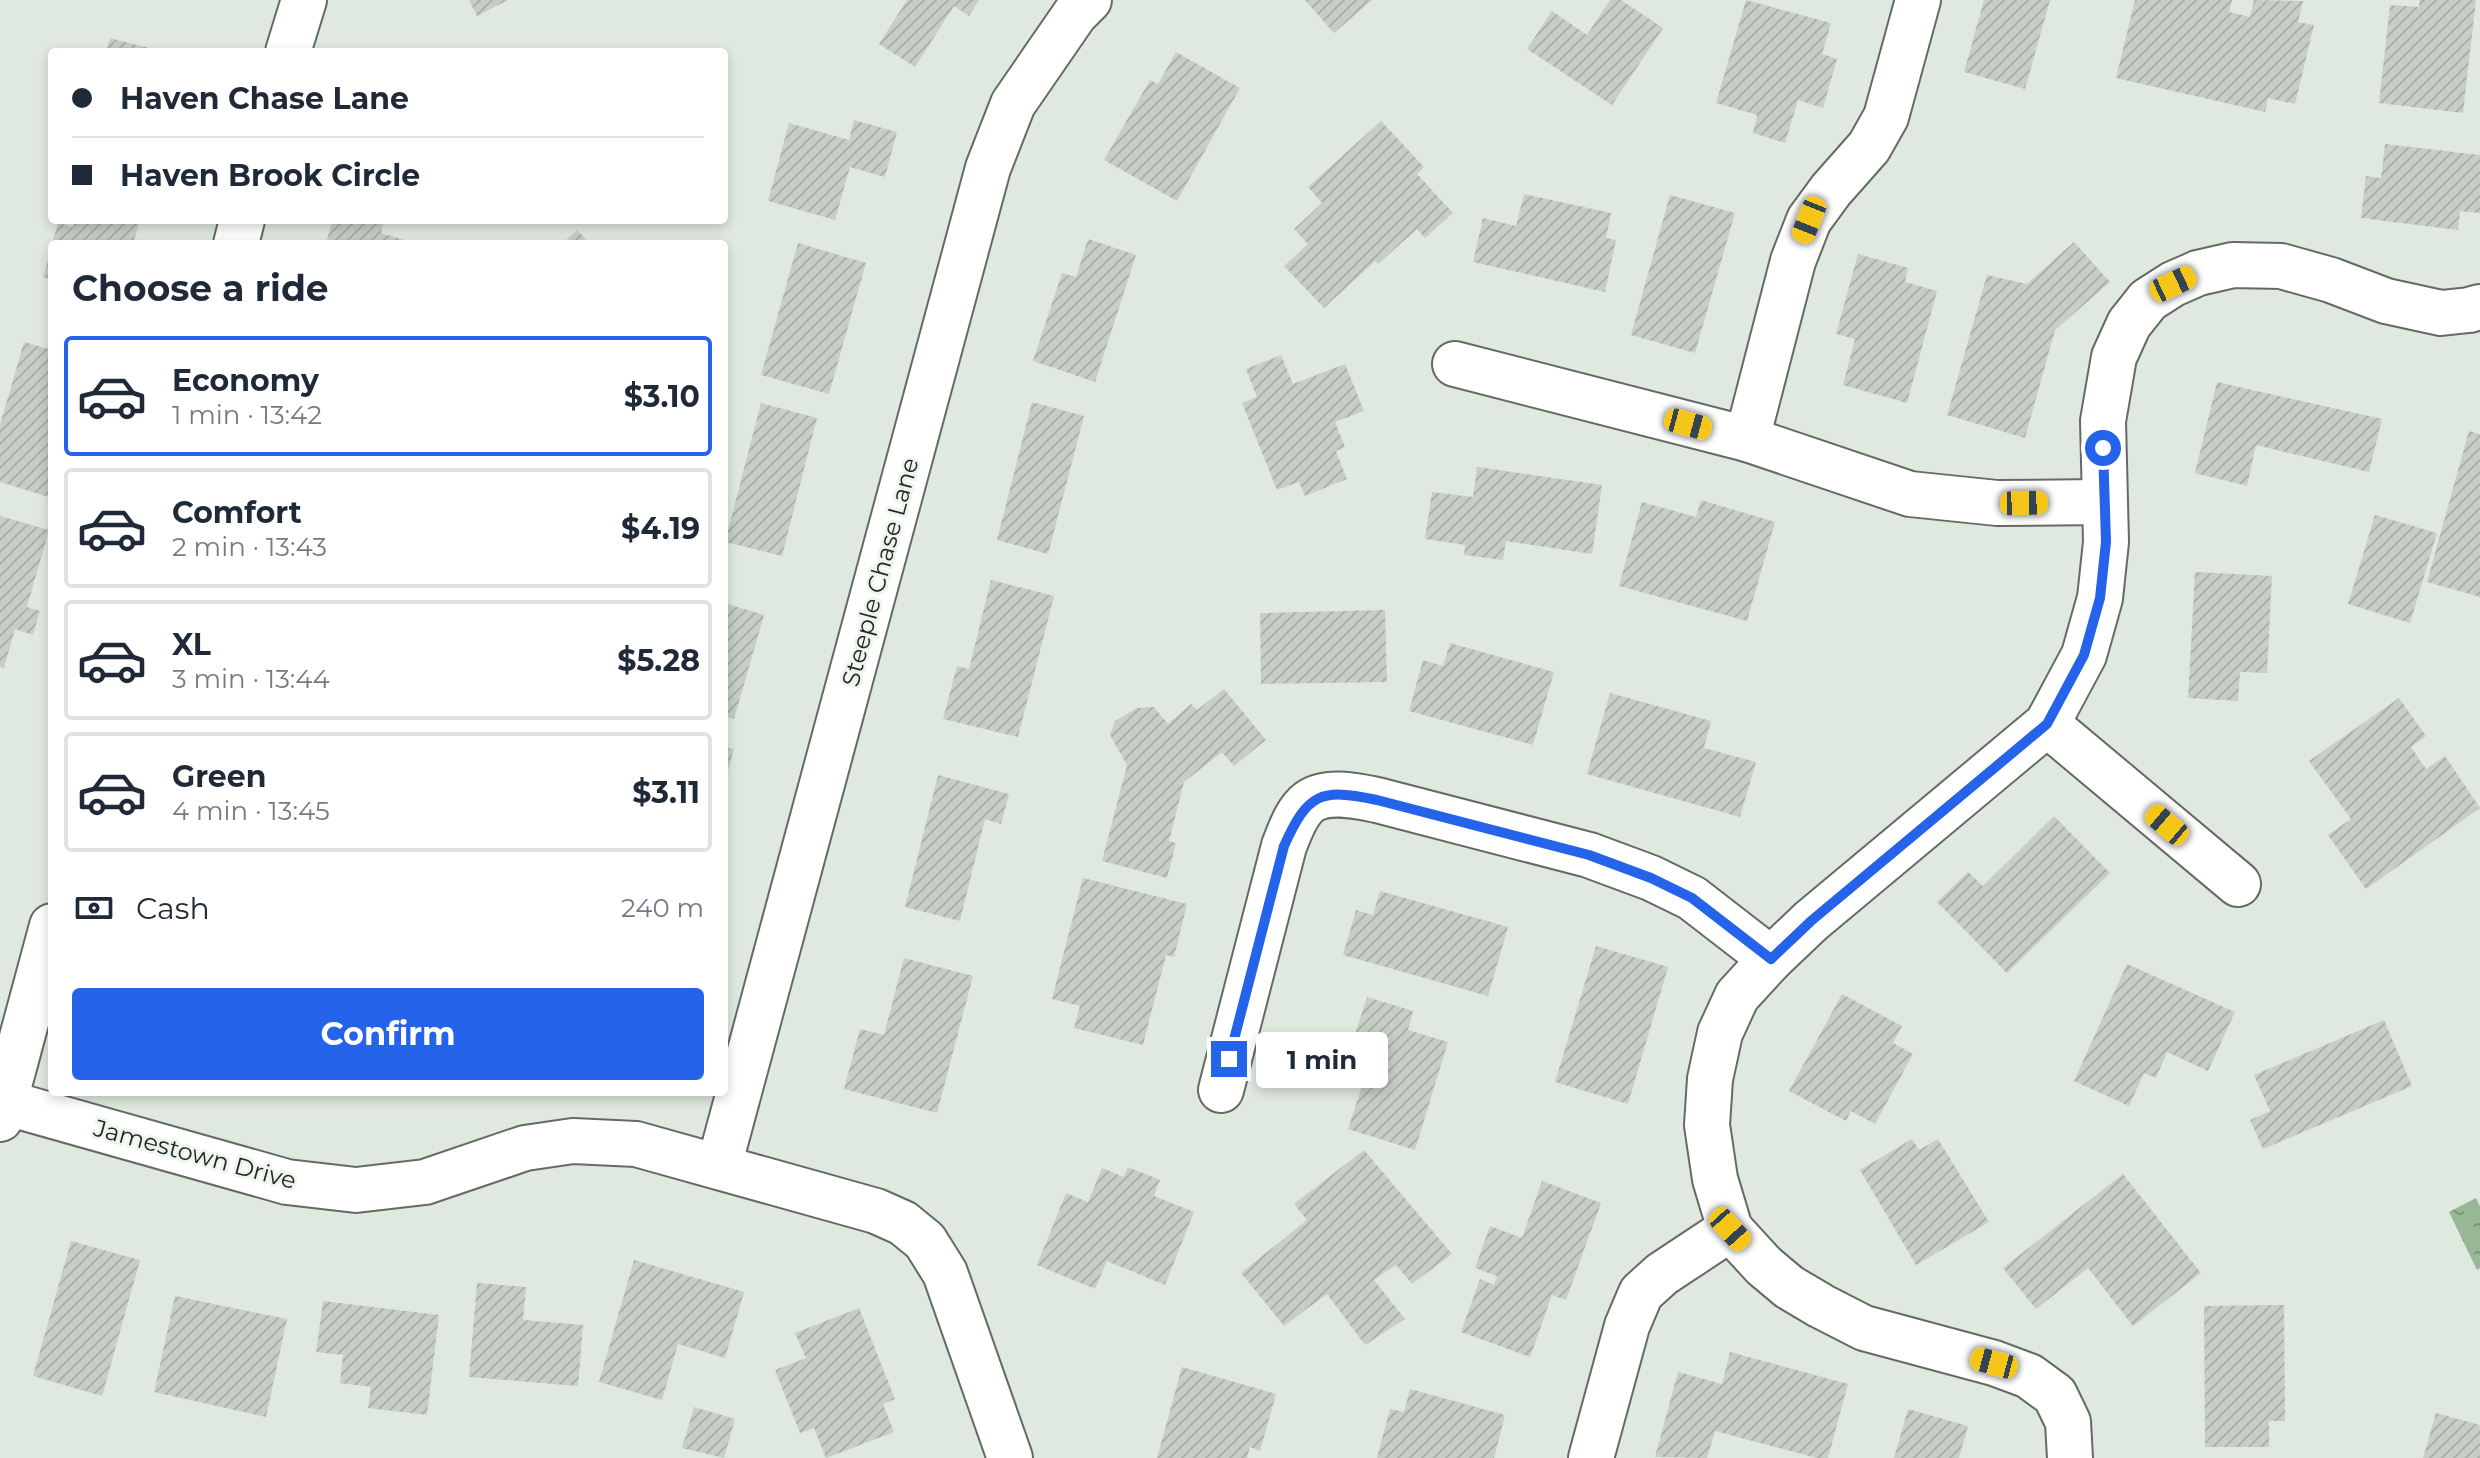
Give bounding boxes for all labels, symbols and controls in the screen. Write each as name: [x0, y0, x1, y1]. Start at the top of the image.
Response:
text: Haven Chase Lane: [120, 80, 409, 117]
text: Haven Brook Circle: [120, 157, 420, 194]
car: [1789, 193, 1829, 247]
car: [2146, 263, 2200, 305]
text: Choose a ride: [72, 266, 329, 310]
icon: car: [76, 360, 148, 432]
text: Economy: [172, 362, 319, 399]
text: $3.10: [624, 378, 700, 415]
text: 1 min · 13:42: [172, 399, 322, 431]
car: [1662, 406, 1714, 442]
route start: [2085, 430, 2121, 466]
street label: Steeple Chase Lane: [836, 455, 924, 689]
car: [2000, 491, 2048, 515]
icon: car: [76, 492, 148, 564]
text: Comfort: [172, 494, 302, 531]
text: $4.19: [621, 510, 700, 547]
text: 2 min · 13:43: [172, 531, 327, 563]
icon: car: [76, 624, 148, 696]
text: XL: [172, 626, 211, 663]
text: $5.28: [617, 642, 700, 679]
text: 3 min · 13:44: [172, 663, 330, 695]
icon: car: [76, 756, 148, 828]
text: Green: [172, 758, 266, 795]
text: $3.11: [632, 774, 700, 811]
text: 4 min · 13:45: [172, 795, 330, 827]
car: [2141, 800, 2193, 850]
icon: cash: [72, 886, 116, 930]
text: Cash: [136, 890, 210, 927]
text: 240 m: [621, 892, 704, 924]
button: Confirm: [72, 988, 704, 1080]
callout: 1 min: [1257, 1031, 1389, 1087]
route end: [1211, 1041, 1247, 1077]
text: 1 min: [1287, 1044, 1357, 1076]
street label: Jamestown Drive: [90, 1113, 299, 1195]
car: [1705, 1203, 1755, 1255]
car: [1968, 1345, 2020, 1381]

